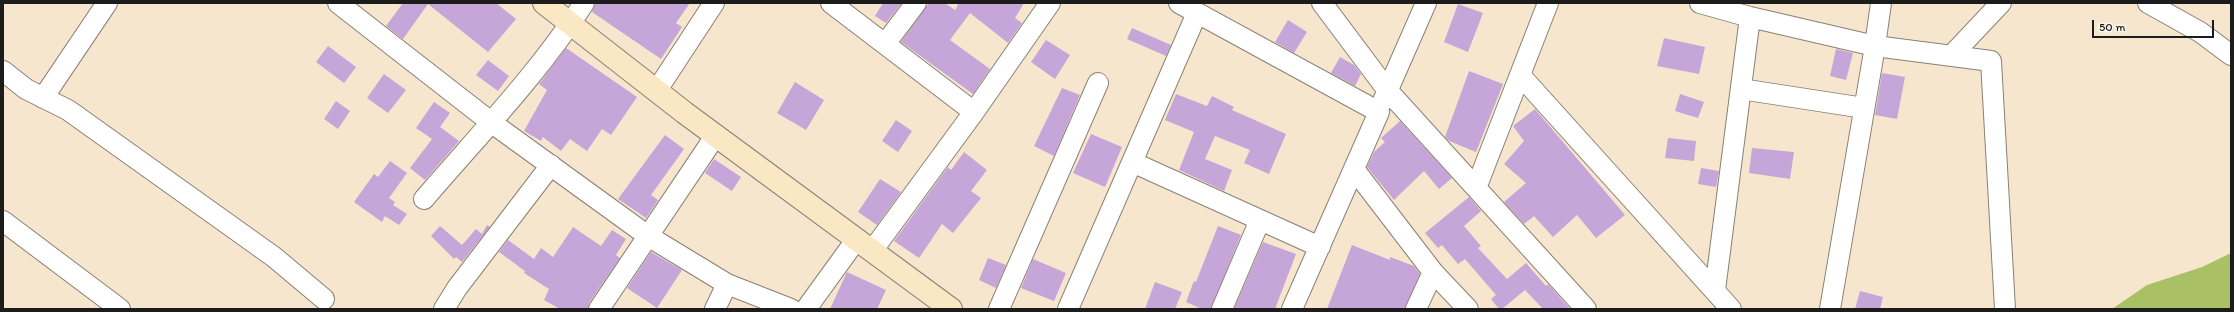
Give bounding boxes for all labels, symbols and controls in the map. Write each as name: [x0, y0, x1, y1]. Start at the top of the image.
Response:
scale bar: [2094, 12, 2216, 38]
text: 50 m: [2099, 20, 2125, 34]

